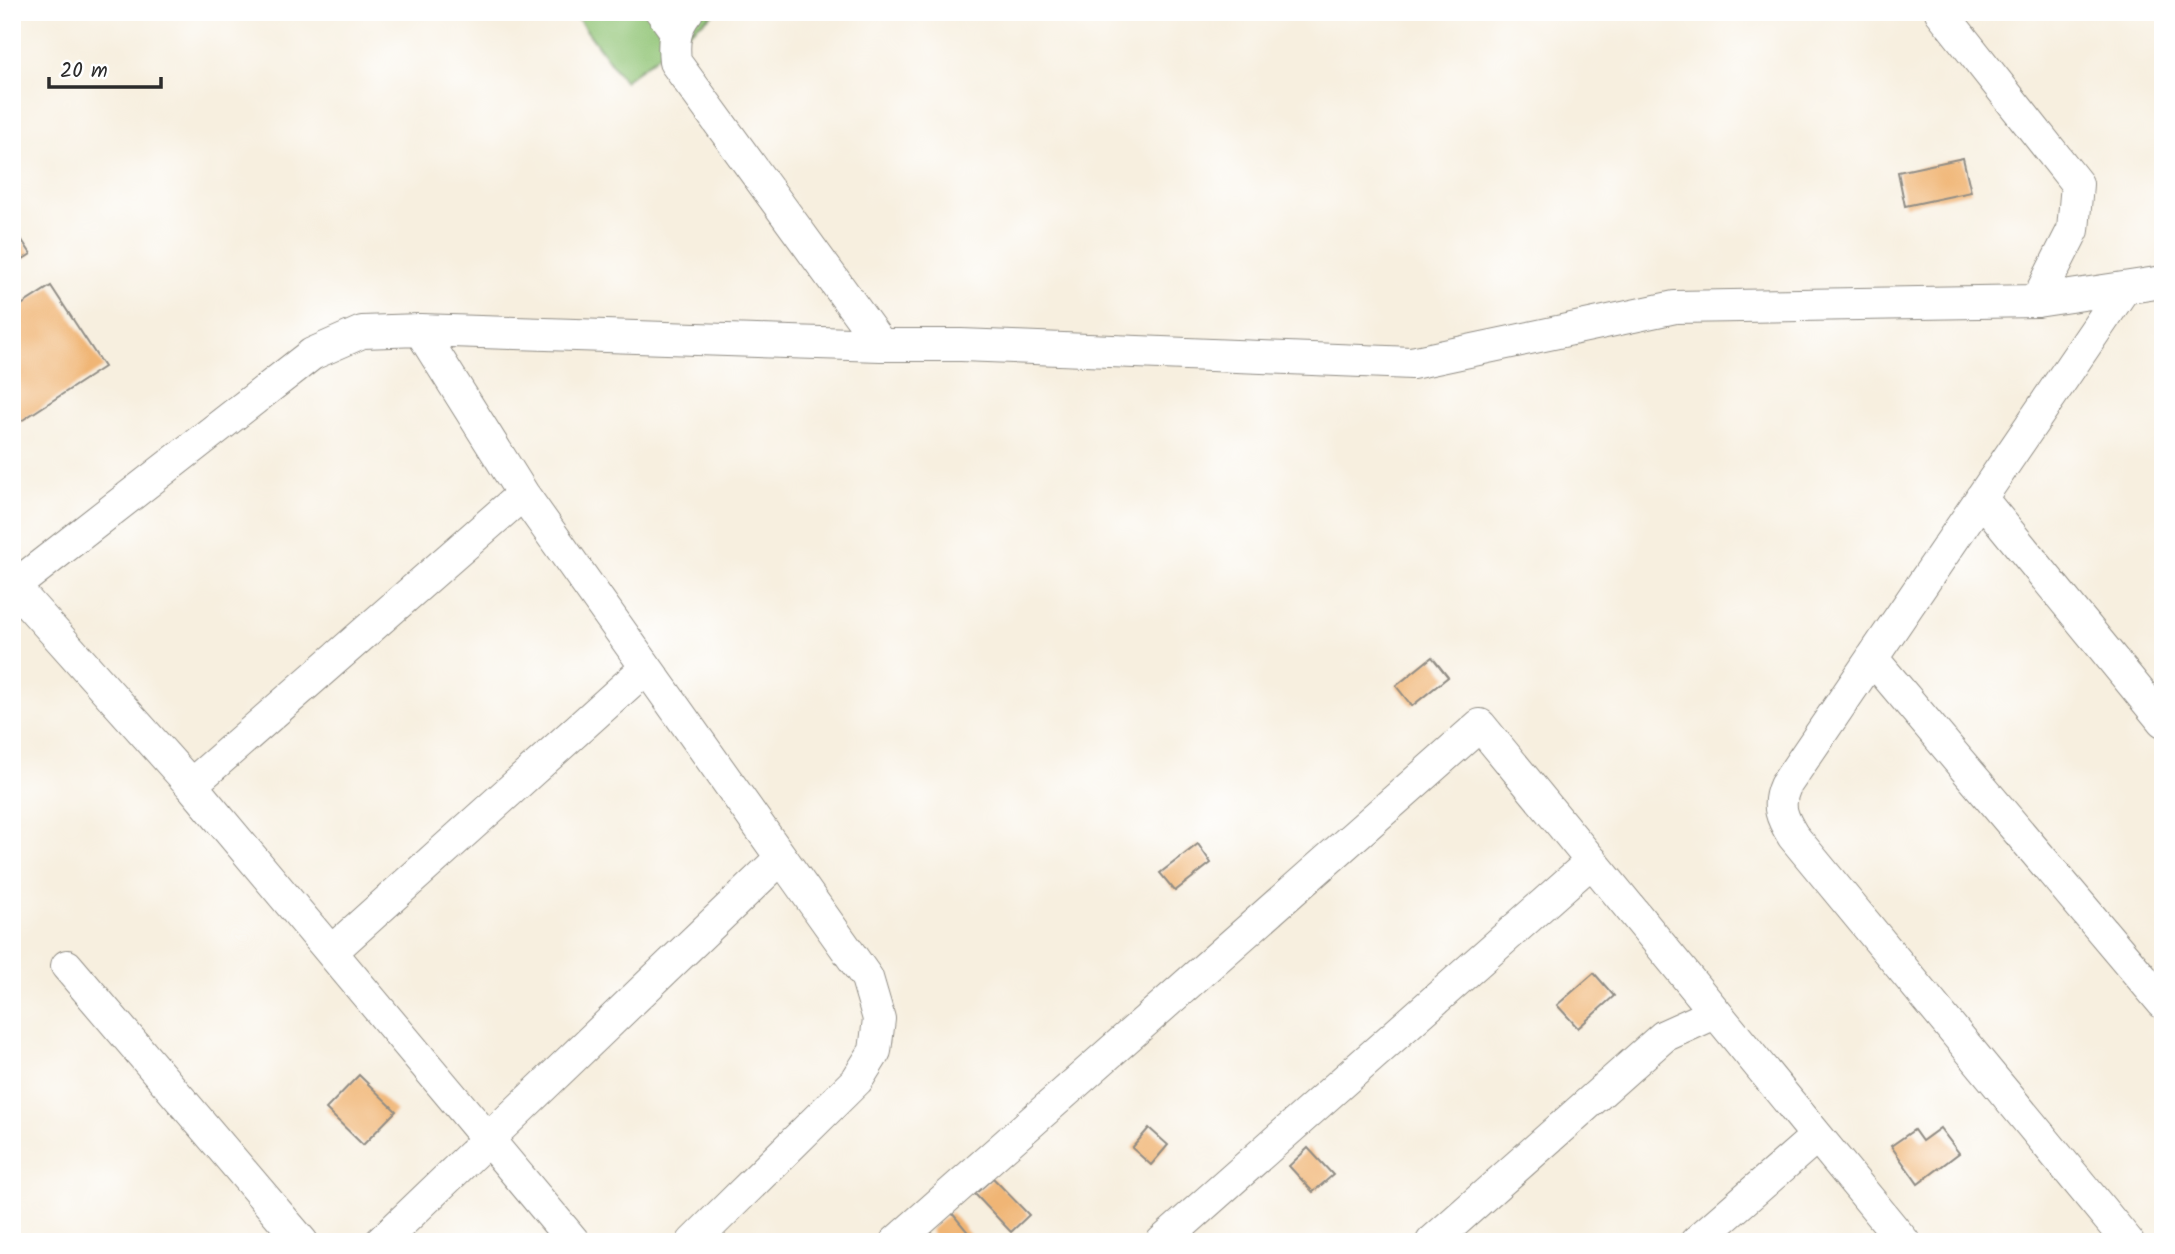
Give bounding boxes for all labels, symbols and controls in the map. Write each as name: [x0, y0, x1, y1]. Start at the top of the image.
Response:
scale bar: [49, 46, 161, 90]
text: 20 m: [60, 55, 108, 88]

